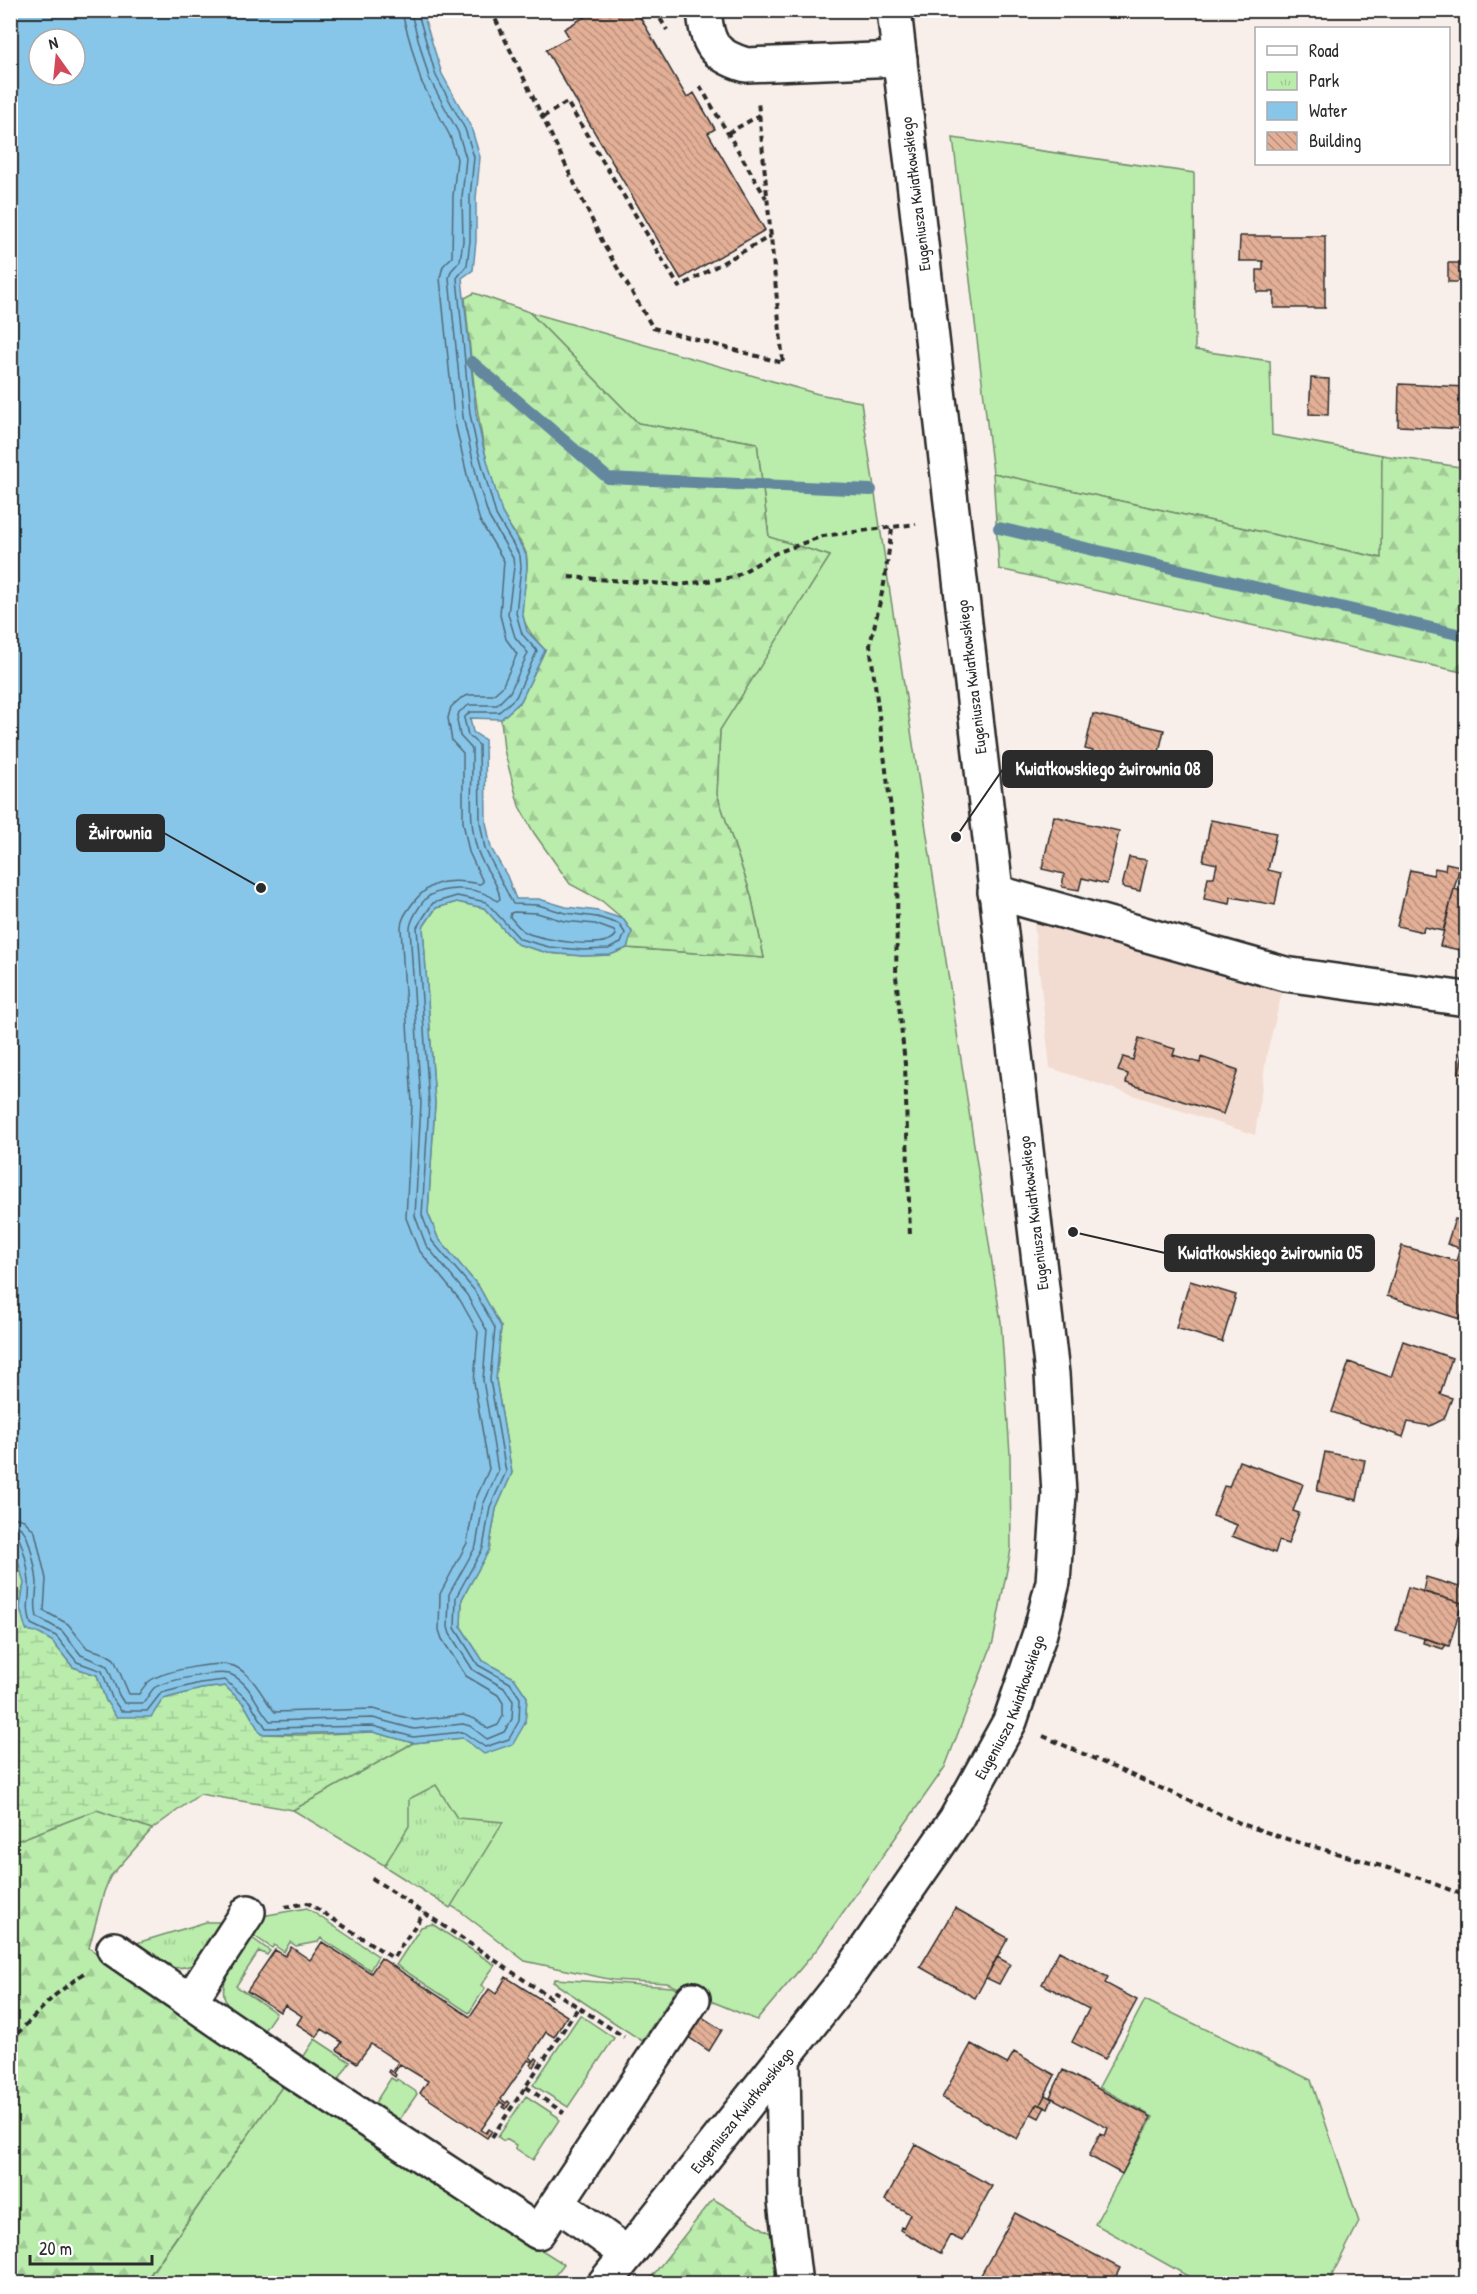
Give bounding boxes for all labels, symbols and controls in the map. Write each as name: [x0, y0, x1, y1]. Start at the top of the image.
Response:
north arrow: [27, 27, 87, 87]
legend: [1255, 27, 1450, 165]
text: N: [46, 31, 61, 54]
text: Road: [1309, 38, 1339, 63]
text: Park: [1309, 68, 1340, 93]
text: Water: [1309, 98, 1347, 123]
street label: Eugeniusza Kwiatkowskiego: [895, 115, 935, 272]
text: Building: [1309, 128, 1361, 153]
street label: Eugeniusza Kwiatkowskiego: [951, 598, 991, 755]
callout: Kwiatkowskiego żwirownia 08: [1003, 751, 1212, 787]
text: Kwiatkowskiego żwirownia 08: [1016, 756, 1201, 782]
callout: Żwirownia: [77, 815, 164, 851]
text: Żwirownia: [88, 820, 153, 845]
street label: Eugeniusza Kwiatkowskiego: [1013, 1134, 1053, 1291]
callout: Kwiatkowskiego żwirownia 05: [1165, 1235, 1374, 1271]
text: Kwiatkowskiego żwirownia 05: [1178, 1240, 1363, 1266]
street label: Eugeniusza Kwiatkowskiego: [969, 1632, 1050, 1783]
street label: Eugeniusza Kwiatkowskiego: [685, 2042, 799, 2178]
scale bar: [30, 2228, 152, 2266]
text: 20 m: [39, 2236, 72, 2261]

